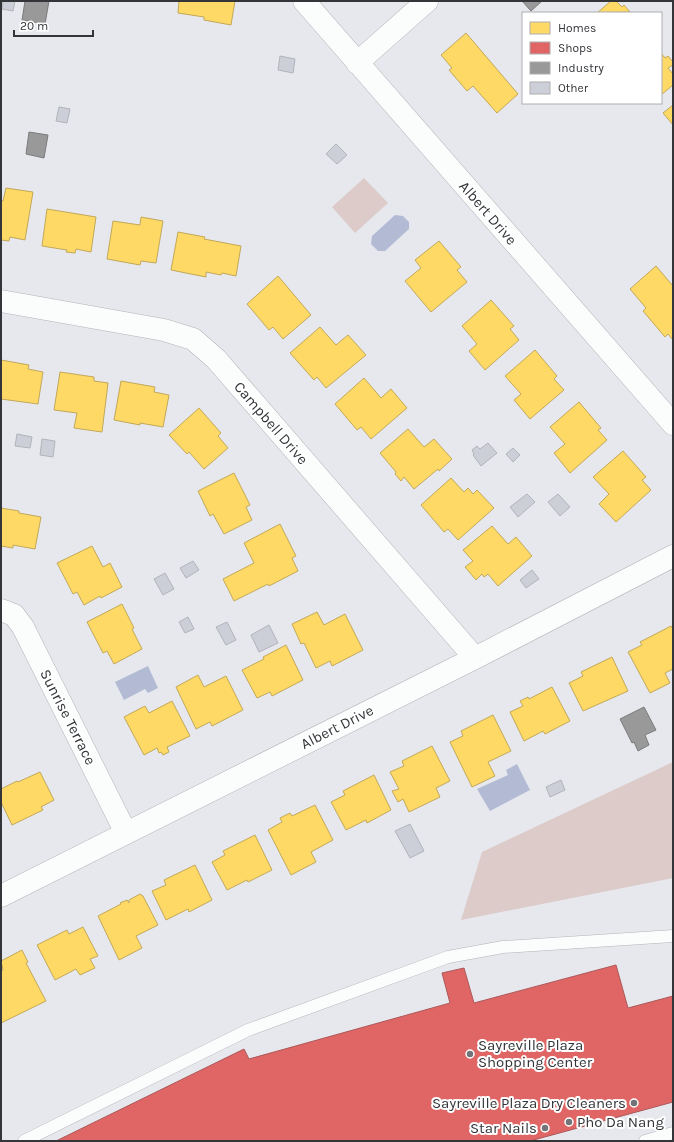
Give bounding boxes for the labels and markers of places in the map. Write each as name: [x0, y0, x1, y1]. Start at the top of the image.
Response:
place label: Sayreville Plaza Shopping Center: [478, 1036, 593, 1071]
marker: Sayreville Plaza Shopping Center: [465, 1049, 475, 1059]
place label: Sayreville Plaza Dry Cleaners: [432, 1094, 626, 1112]
marker: Sayreville Plaza Dry Cleaners: [629, 1098, 639, 1108]
place label: Pho Da Nang: [577, 1113, 664, 1131]
marker: Pho Da Nang: [564, 1117, 574, 1127]
place label: Star Nails: [470, 1119, 537, 1137]
marker: Star Nails: [540, 1123, 550, 1133]

